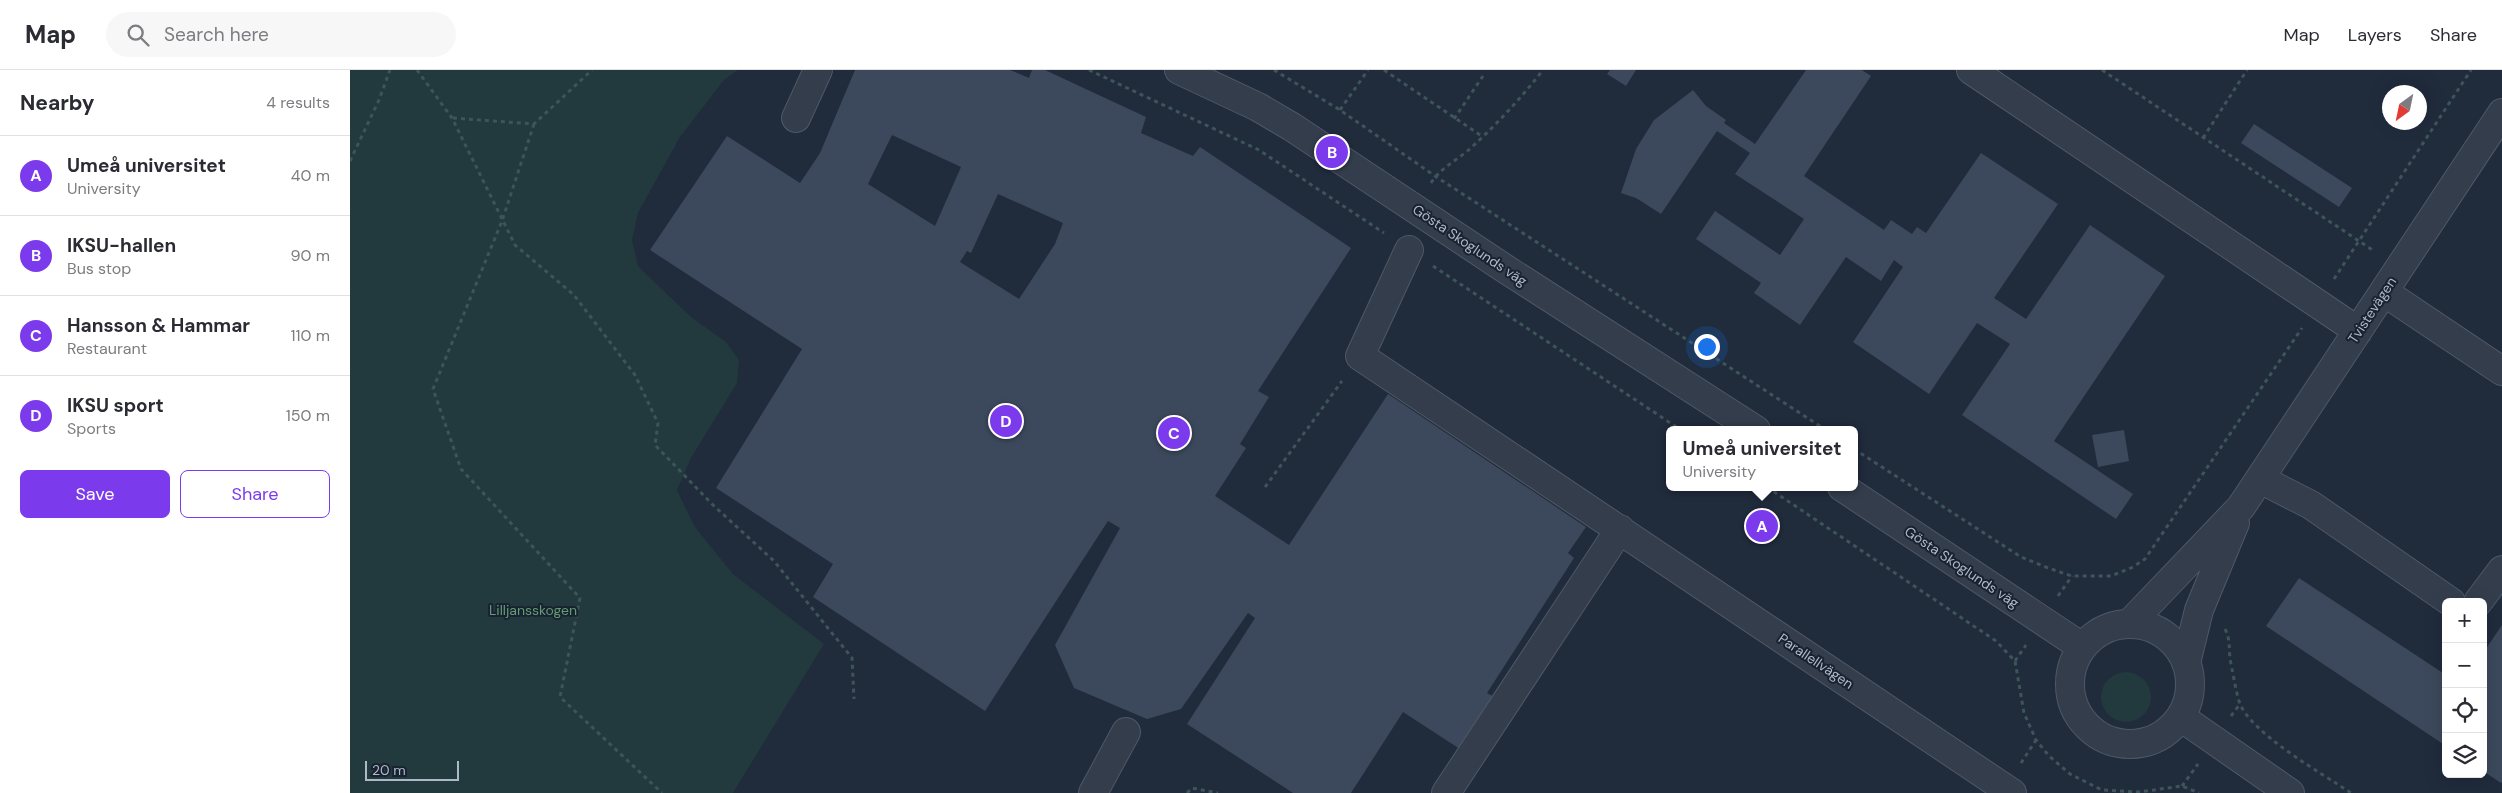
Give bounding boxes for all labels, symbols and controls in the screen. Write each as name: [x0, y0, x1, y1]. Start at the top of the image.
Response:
search box: [106, 12, 456, 57]
text: Map: [25, 19, 76, 50]
icon: search: [124, 21, 152, 49]
text: Search here: [164, 22, 269, 47]
text: Map: [2284, 23, 2320, 47]
text: Layers: [2348, 23, 2402, 47]
text: Share: [2430, 23, 2477, 47]
north arrow: [2382, 85, 2427, 130]
text: Nearby: [20, 89, 94, 117]
text: 4 results: [266, 92, 330, 113]
pin: B: [1316, 133, 1348, 171]
text: Umeå universitet: [67, 153, 226, 178]
text: A: [30, 165, 42, 186]
text: 40 m: [291, 165, 330, 186]
text: University: [67, 178, 141, 199]
street label: Gösta Skoglunds väg: [1409, 200, 1531, 290]
text: IKSU-hallen: [67, 233, 176, 258]
text: B: [31, 245, 41, 266]
text: 90 m: [290, 245, 330, 266]
text: Bus stop: [67, 258, 131, 279]
street label: Tvistevägen: [2344, 273, 2400, 347]
text: Hansson & Hammar: [67, 313, 250, 338]
text: C: [30, 325, 42, 346]
text: 110 m: [291, 325, 330, 346]
your location: [1694, 334, 1720, 360]
text: Restaurant: [67, 338, 147, 359]
text: IKSU sport: [67, 393, 164, 418]
pin: D: [990, 402, 1022, 440]
text: D: [30, 405, 42, 426]
text: 150 m: [286, 405, 330, 426]
pin: C: [1158, 414, 1190, 452]
text: Sports: [67, 418, 116, 439]
popup: [1666, 426, 1858, 491]
text: Umeå universitet: [1683, 436, 1841, 461]
text: University: [1683, 461, 1756, 482]
button: Save: [20, 470, 170, 518]
button: Share: [180, 470, 330, 518]
pin: A: [1746, 507, 1778, 545]
street label: Gösta Skoglunds väg: [1901, 522, 2023, 612]
map controls: [2442, 598, 2487, 778]
button: +: [2442, 598, 2487, 643]
park label: Lilljansskogen: [489, 601, 577, 619]
street label: Parallellvägen: [1775, 629, 1857, 693]
button: −: [2442, 643, 2487, 688]
button: locate: [2442, 688, 2487, 733]
button: layers: [2442, 733, 2487, 778]
scale bar: [365, 758, 459, 781]
text: 20 m: [372, 761, 406, 779]

